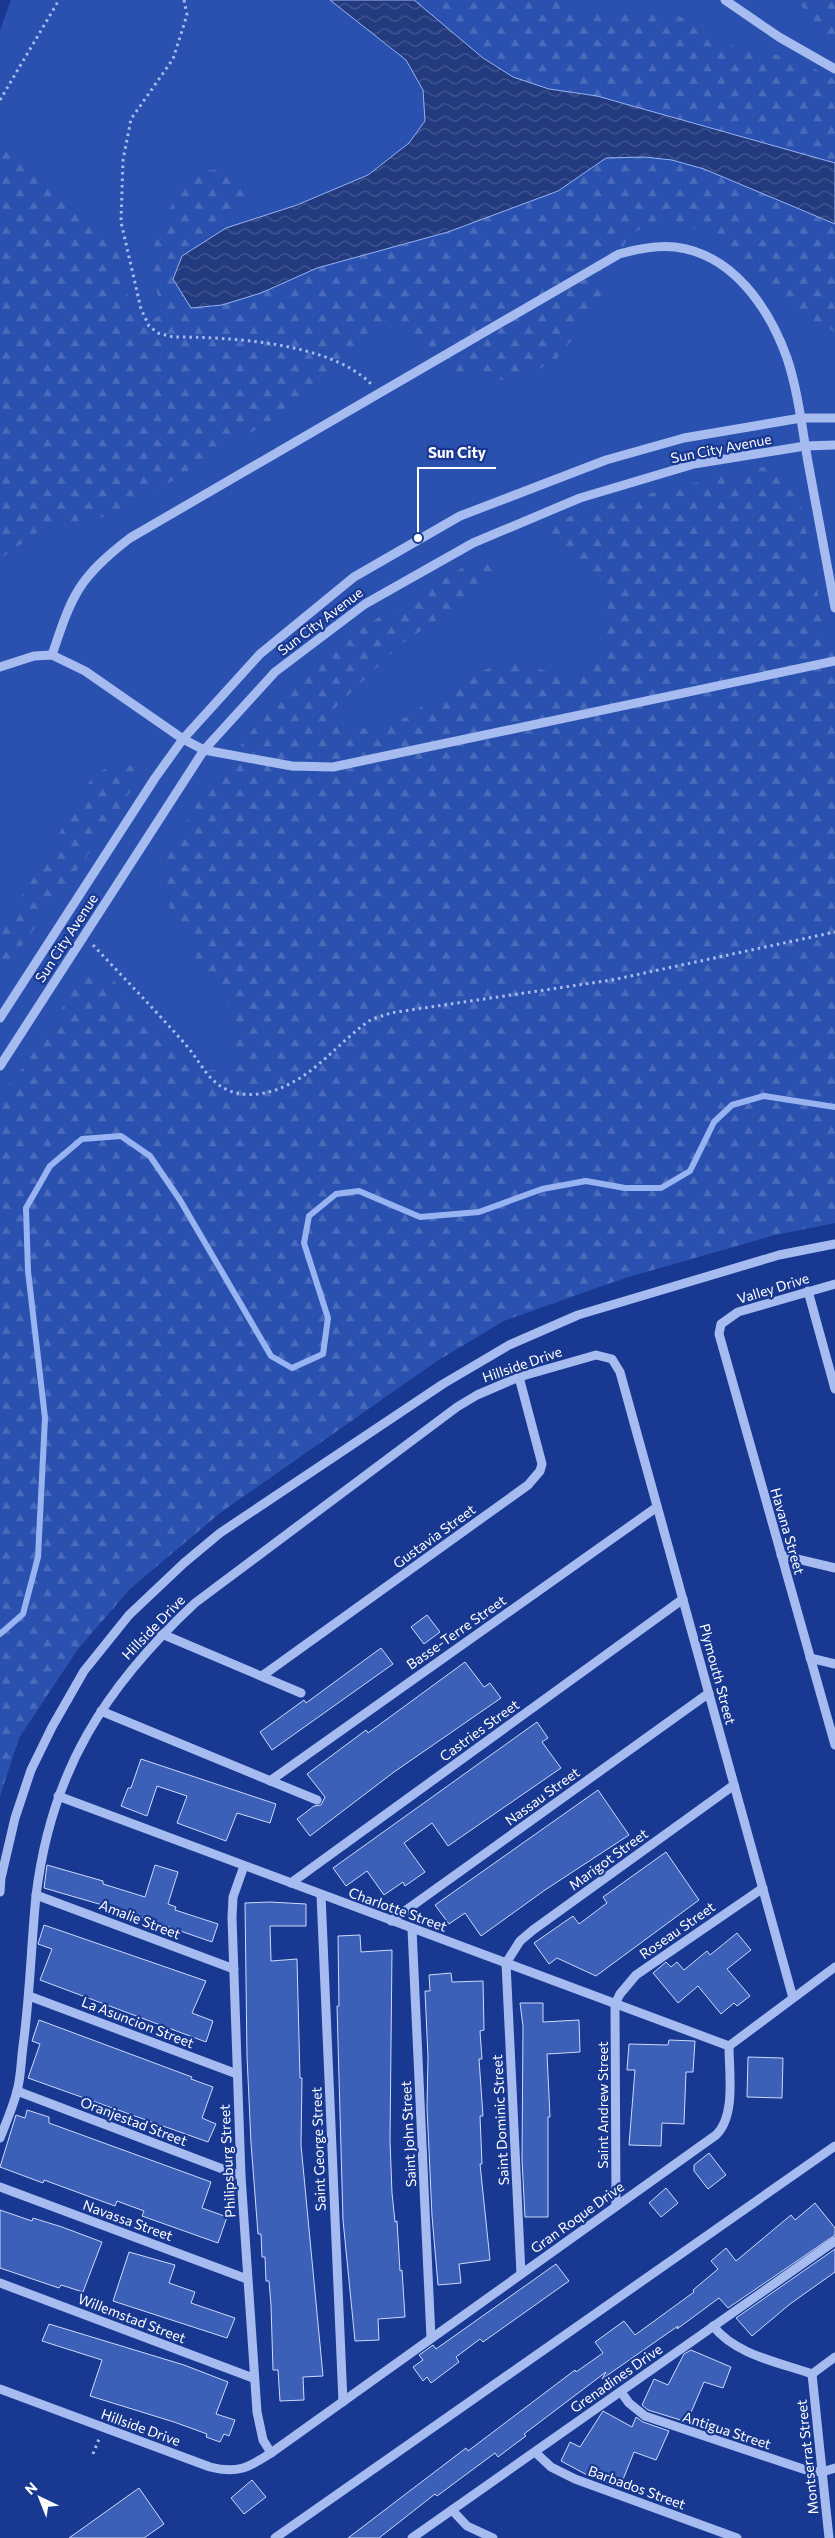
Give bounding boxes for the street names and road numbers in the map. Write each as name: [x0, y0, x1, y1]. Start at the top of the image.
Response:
street label: Sun City Avenue: [669, 430, 773, 466]
street label: Sun City Avenue: [274, 583, 366, 659]
street label: Sun City Avenue: [31, 890, 101, 986]
street label: Valley Drive: [735, 1269, 811, 1307]
street label: Hillside Drive: [480, 1342, 564, 1386]
street label: Havana Street: [767, 1486, 809, 1577]
street label: Gustavia Street: [389, 1500, 479, 1572]
street label: Hillside Drive: [118, 1591, 188, 1663]
street label: Basse-Terre Street: [403, 1591, 509, 1673]
street label: Plymouth Street: [696, 1622, 740, 1727]
street label: Castries Street: [436, 1695, 522, 1765]
street label: Nassau Street: [501, 1763, 583, 1829]
street label: Marigot Street: [565, 1824, 651, 1893]
street label: Charlotte Street: [347, 1883, 450, 1935]
street label: Amalie Street: [97, 1896, 183, 1942]
street label: Roseau Street: [636, 1898, 718, 1962]
street label: La Asuncion Street: [79, 1993, 197, 2051]
street label: Saint Andrew Street: [594, 2041, 611, 2169]
street label: Saint Dominic Street: [488, 2054, 512, 2186]
street label: Saint John Street: [397, 2080, 419, 2188]
street label: Saint George Street: [307, 2086, 329, 2211]
street label: Oranjestad Street: [78, 2093, 190, 2149]
street label: Philipsburg Street: [216, 2104, 238, 2218]
street label: Gran Roque Drive: [527, 2178, 627, 2256]
street label: Navassa Street: [81, 2196, 175, 2244]
street label: Willemstad Street: [76, 2290, 189, 2347]
street label: Grenadines Drive: [567, 2340, 665, 2416]
street label: Montserrat Street: [792, 2398, 821, 2515]
street label: Hillside Drive: [99, 2405, 183, 2449]
street label: Antigua Street: [681, 2408, 774, 2452]
street label: Barbados Street: [586, 2461, 688, 2513]

